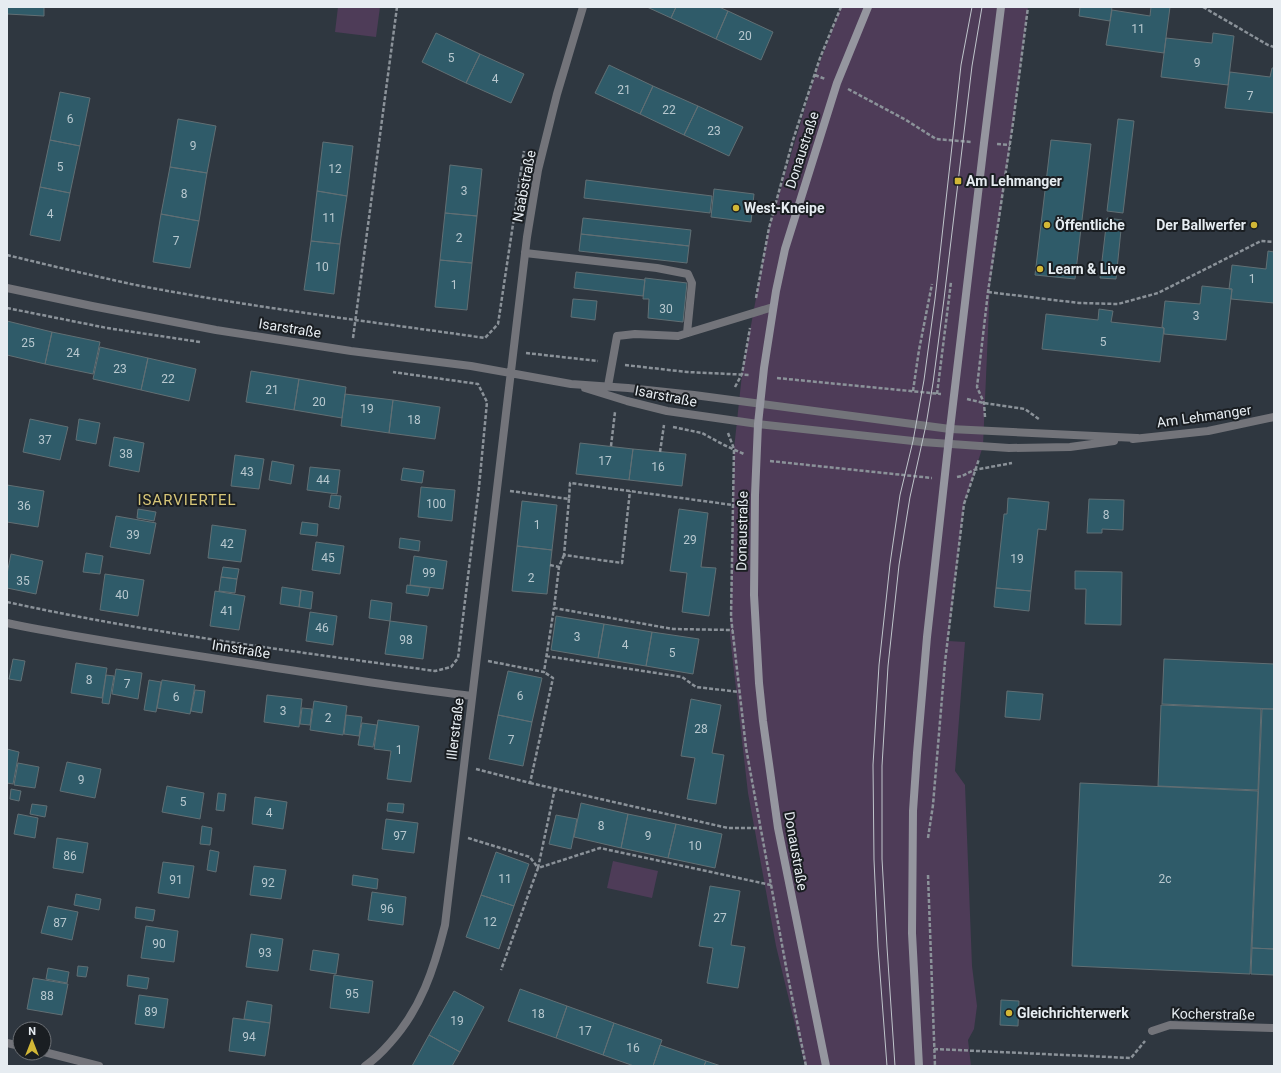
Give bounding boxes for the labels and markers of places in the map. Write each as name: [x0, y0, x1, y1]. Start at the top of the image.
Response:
place label: Am Lehmanger: [966, 173, 1062, 189]
marker: Am Lehmanger: [953, 176, 963, 186]
place label: West-Kneipe: [744, 200, 825, 216]
marker: West-Kneipe: [731, 203, 741, 213]
place label: Öffentliche: [1055, 217, 1125, 233]
place label: Der Ballwerfer: [1156, 217, 1246, 233]
marker: Öffentliche: [1042, 220, 1052, 230]
marker: Der Ballwerfer: [1249, 220, 1259, 230]
place label: Learn & Live: [1048, 261, 1126, 277]
marker: Learn & Live: [1035, 264, 1045, 274]
place label: Gleichrichterwerk: [1017, 1005, 1129, 1021]
marker: Gleichrichterwerk: [1004, 1008, 1014, 1018]

